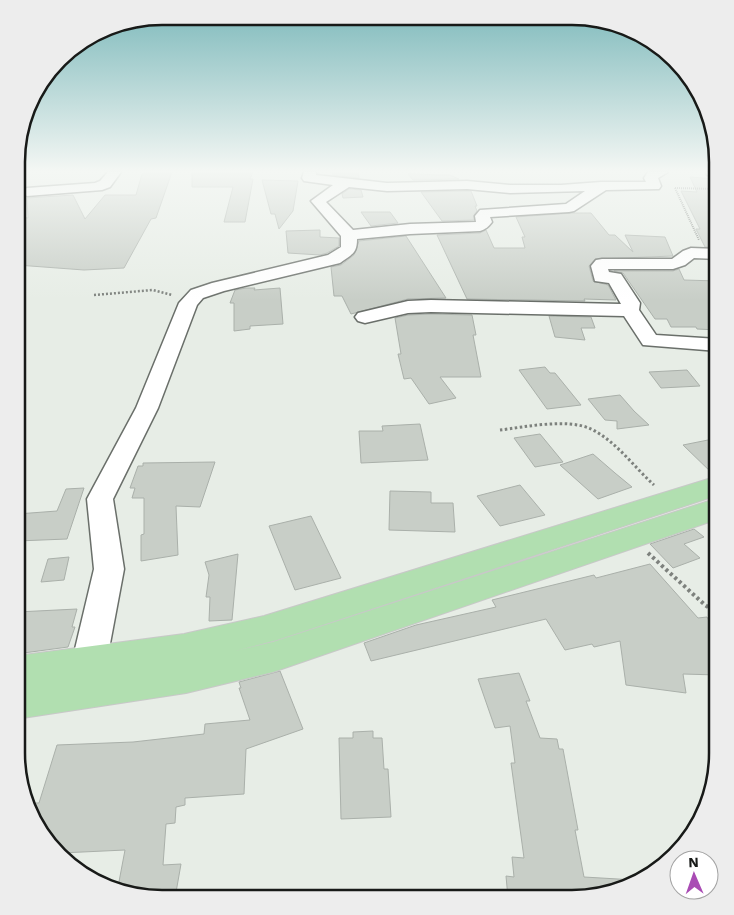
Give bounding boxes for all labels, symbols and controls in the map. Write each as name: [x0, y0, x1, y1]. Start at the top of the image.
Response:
north arrow: [669, 850, 719, 900]
text: N: [688, 854, 699, 870]

